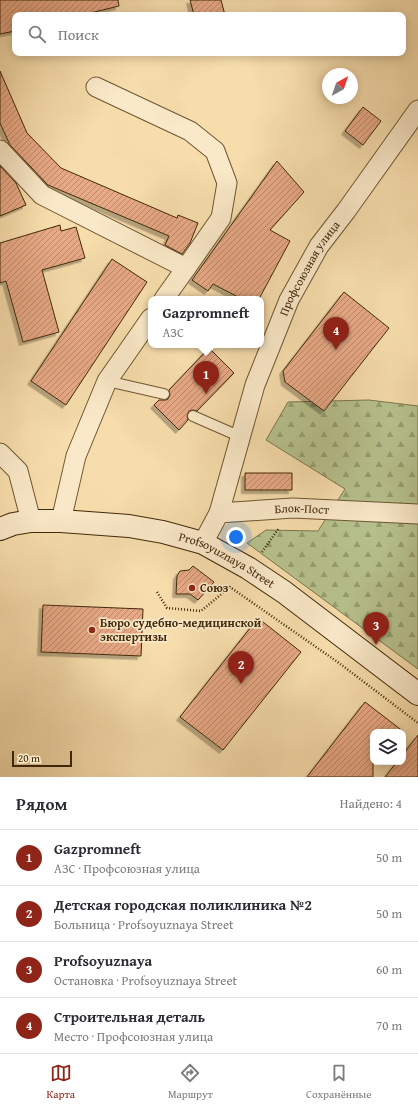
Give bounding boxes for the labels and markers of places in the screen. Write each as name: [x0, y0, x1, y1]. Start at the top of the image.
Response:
pin: 4: [323, 317, 349, 350]
pin: 1: [193, 361, 219, 394]
place label: Союз: [200, 579, 229, 596]
marker: Союз: [187, 583, 197, 593]
pin: 3: [363, 612, 389, 645]
place label: Бюро судебно-медицинской экспертизы: [100, 614, 262, 645]
marker: Бюро судебно-медицинской экспертизы: [87, 625, 97, 635]
pin: 2: [228, 651, 254, 684]

